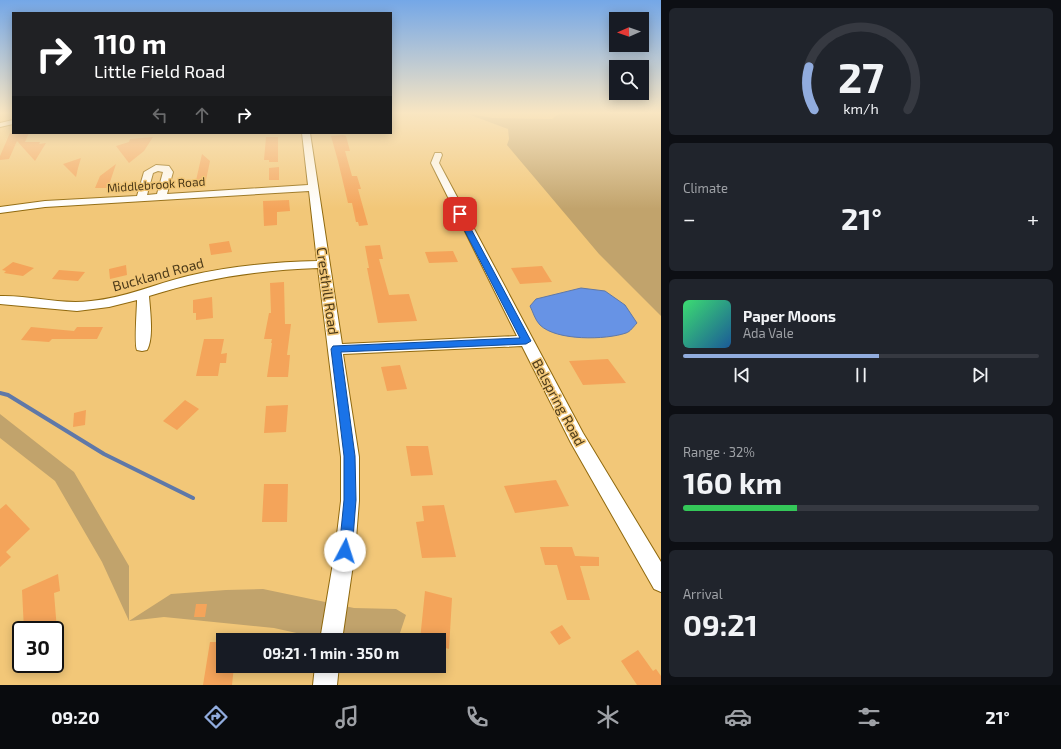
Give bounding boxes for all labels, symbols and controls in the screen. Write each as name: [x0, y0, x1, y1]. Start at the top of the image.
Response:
north arrow: [609, 12, 649, 52]
map controls: [609, 12, 649, 100]
text: 110 m: [94, 26, 167, 60]
icon: right: [28, 28, 80, 80]
text: 27: [838, 51, 884, 101]
text: Little Field Road: [94, 60, 225, 82]
button: search: [609, 60, 649, 100]
text: km/h: [843, 99, 879, 116]
icon: left: [149, 104, 171, 126]
icon: ahead: [191, 104, 213, 126]
icon: right: [233, 104, 255, 126]
street label: Middlebrook Road: [106, 174, 206, 194]
text: Climate: [683, 180, 728, 196]
pin: [443, 197, 477, 231]
text: 21°: [841, 200, 882, 236]
icon: arrive: [449, 203, 471, 225]
text: −: [683, 205, 696, 231]
text: +: [1027, 205, 1039, 231]
street label: Cresthill Road: [313, 246, 343, 336]
street label: Buckland Road: [110, 254, 206, 294]
text: Paper Moons: [743, 307, 836, 325]
text: Ada Vale: [743, 325, 794, 341]
street label: Belspring Road: [529, 356, 589, 448]
icon: previous: [731, 364, 753, 386]
icon: pause: [850, 364, 872, 386]
icon: next: [969, 364, 991, 386]
text: Range · 32%: [683, 444, 755, 460]
text: 160 km: [683, 464, 782, 500]
position arrow: [324, 530, 366, 572]
text: Arrival: [683, 586, 723, 602]
text: 09:21: [683, 606, 758, 642]
speed limit sign: 30: [12, 621, 64, 673]
text: 09:21 · 1 min · 350 m: [263, 644, 399, 662]
icon: directions: [202, 703, 230, 731]
icon: music: [333, 703, 361, 731]
icon: phone: [463, 703, 491, 731]
icon: climate: [594, 703, 622, 731]
icon: car: [724, 703, 752, 731]
icon: filters: [855, 703, 883, 731]
text: 09:20: [51, 706, 100, 728]
text: 21°: [985, 706, 1010, 728]

